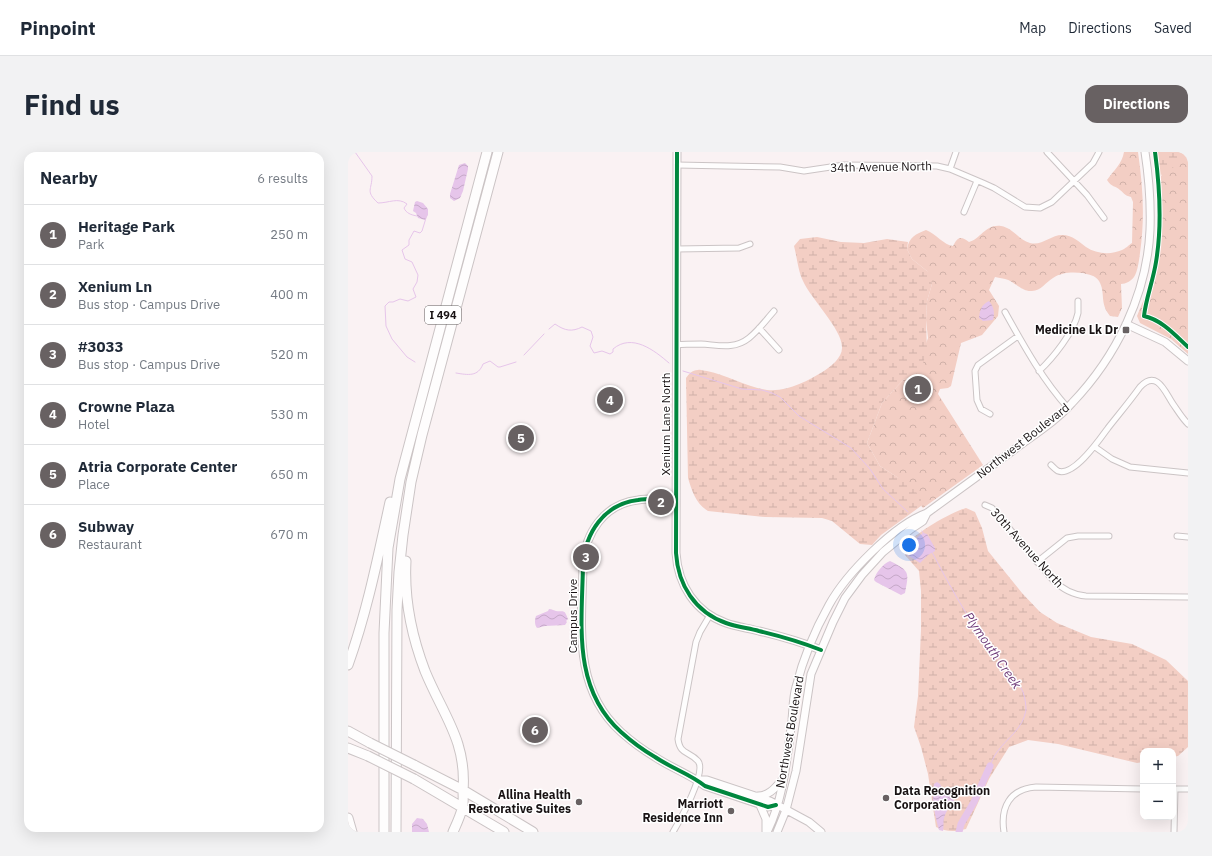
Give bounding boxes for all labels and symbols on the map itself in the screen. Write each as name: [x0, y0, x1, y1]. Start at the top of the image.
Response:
street label: 34th Avenue North: [830, 158, 932, 175]
road number: I 494: [425, 306, 461, 324]
place label: Medicine Lk Dr: [1035, 322, 1118, 337]
marker: Medicine Lk Dr: [1121, 325, 1131, 335]
street label: Xenium Lane North: [658, 372, 673, 476]
pin: 1: [905, 374, 931, 404]
pin: 4: [597, 385, 623, 415]
street label: Northwest Boulevard: [973, 400, 1072, 482]
pin: 5: [508, 423, 534, 453]
pin: 2: [648, 487, 674, 517]
street label: 30th Avenue North: [988, 505, 1067, 591]
your location: [899, 535, 919, 555]
pin: 3: [573, 542, 599, 572]
street label: Campus Drive: [565, 578, 580, 653]
water label: Plymouth Creek: [960, 609, 1025, 692]
street label: Northwest Boulevard: [772, 675, 807, 789]
pin: 6: [522, 715, 548, 745]
place label: Data Recognition Corporation: [894, 783, 990, 812]
place label: Allina Health Restorative Suites: [468, 787, 571, 816]
marker: Data Recognition Corporation: [881, 793, 891, 803]
place label: Marriott Residence Inn: [642, 796, 723, 825]
marker: Allina Health Restorative Suites: [574, 797, 584, 807]
marker: Marriott Residence Inn: [726, 806, 736, 816]

